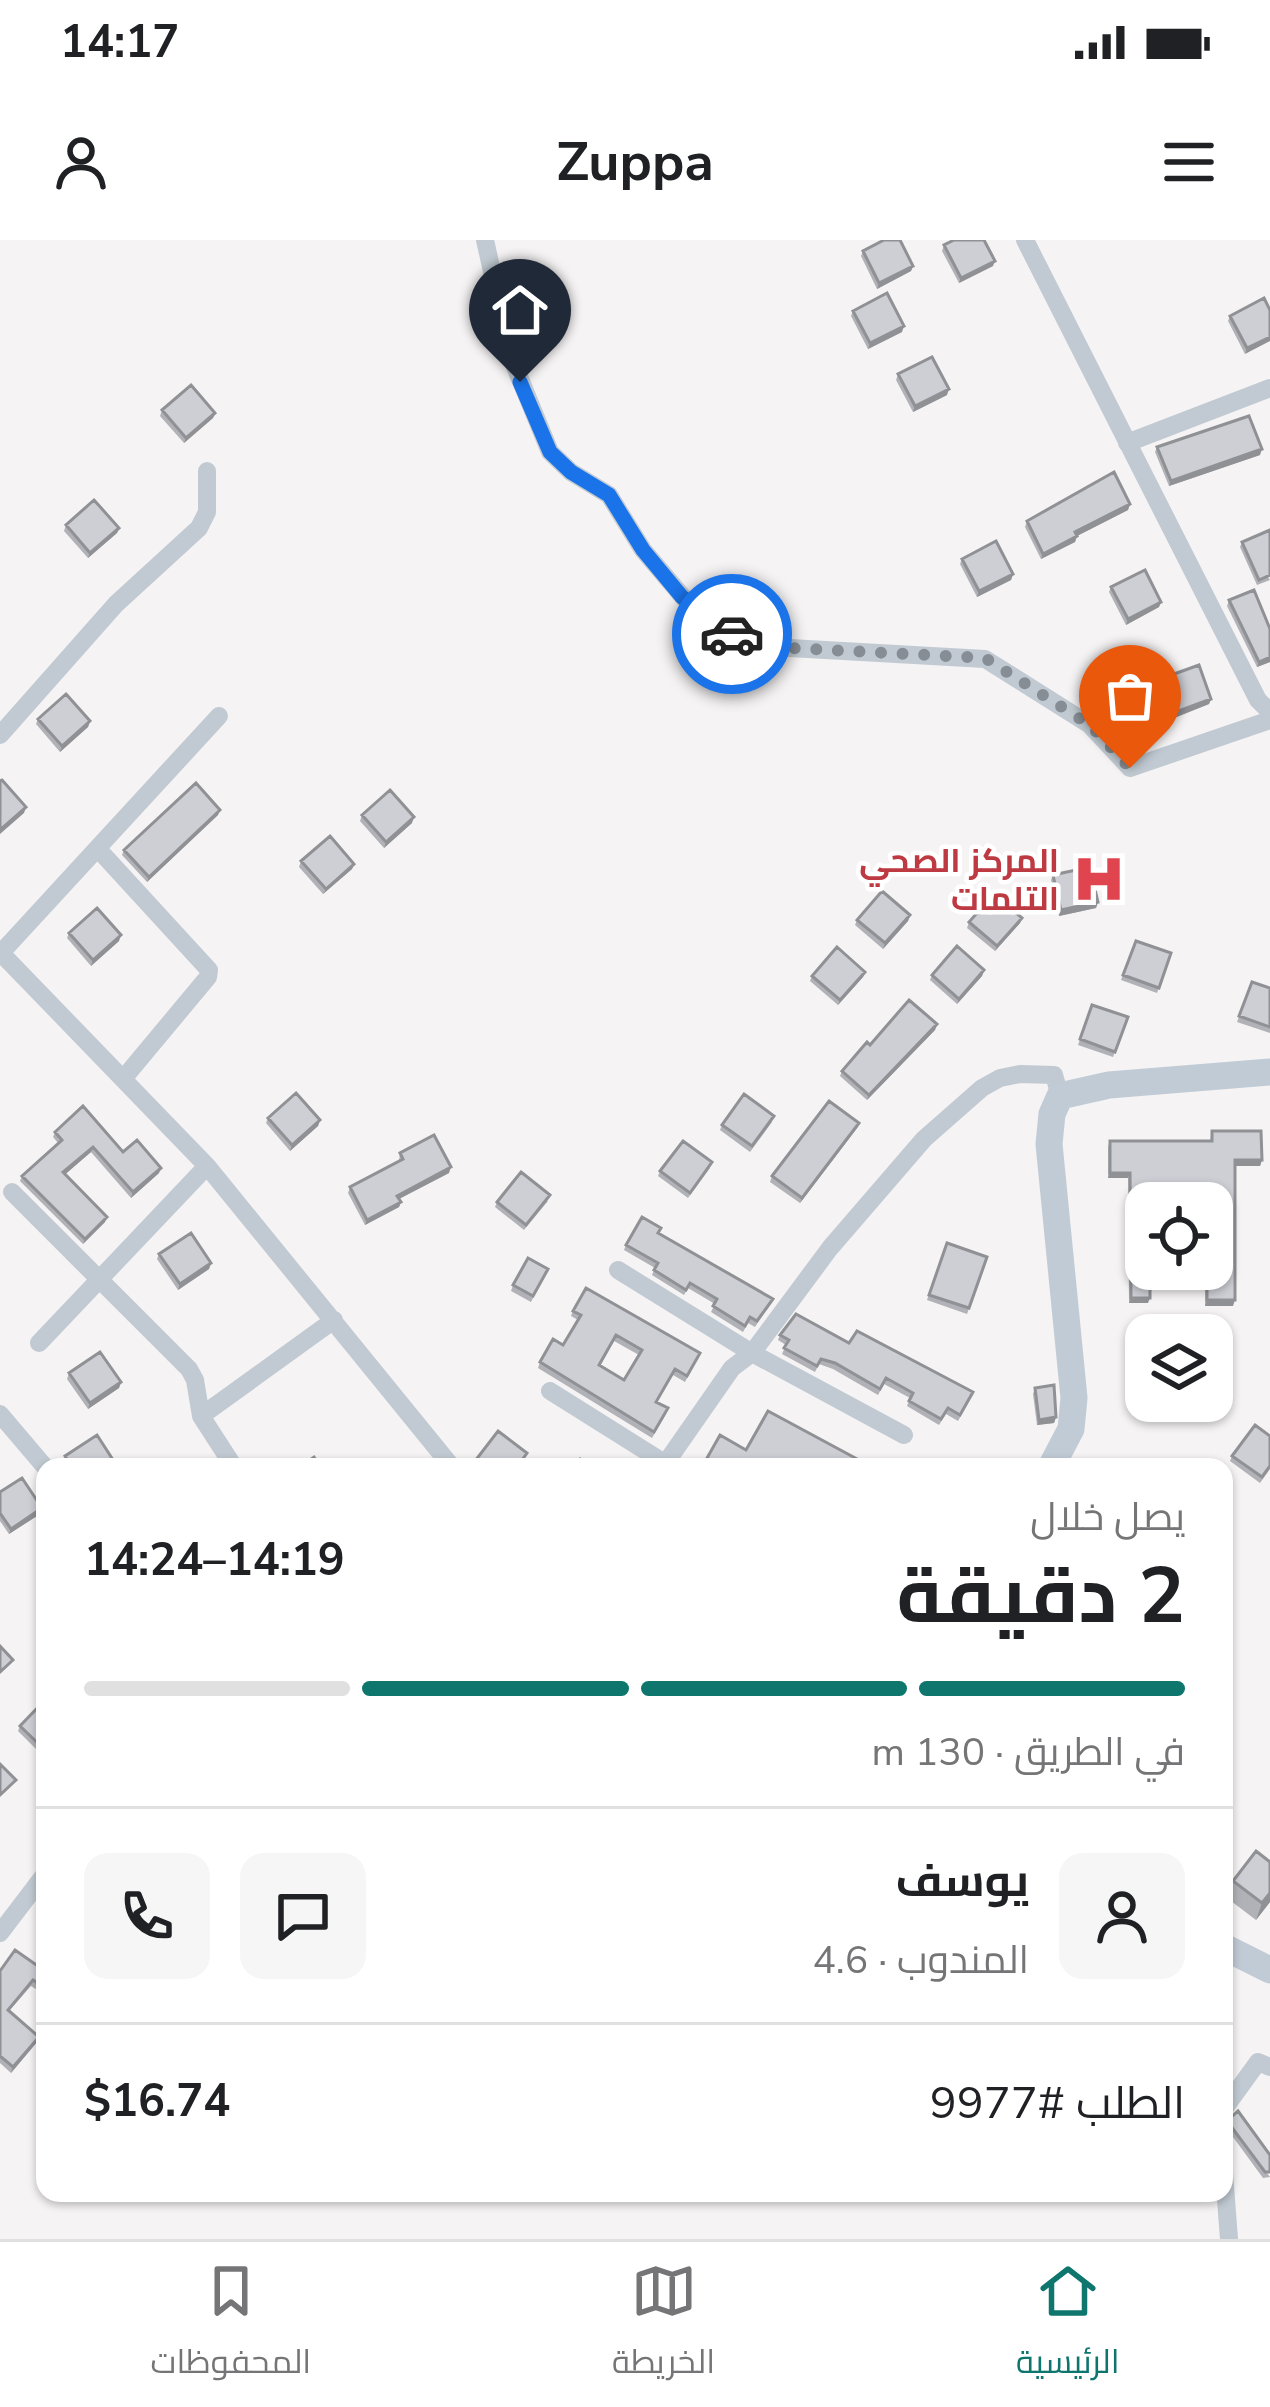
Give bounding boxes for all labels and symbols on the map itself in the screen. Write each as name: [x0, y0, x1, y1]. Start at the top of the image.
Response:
pin: [469, 259, 571, 382]
courier: [672, 574, 792, 694]
pin: [1079, 645, 1181, 768]
place label: المركز الصحي التلمات: [859, 839, 1059, 922]
hospital icon: المركز الصحي التلمات: [1070, 850, 1128, 908]

